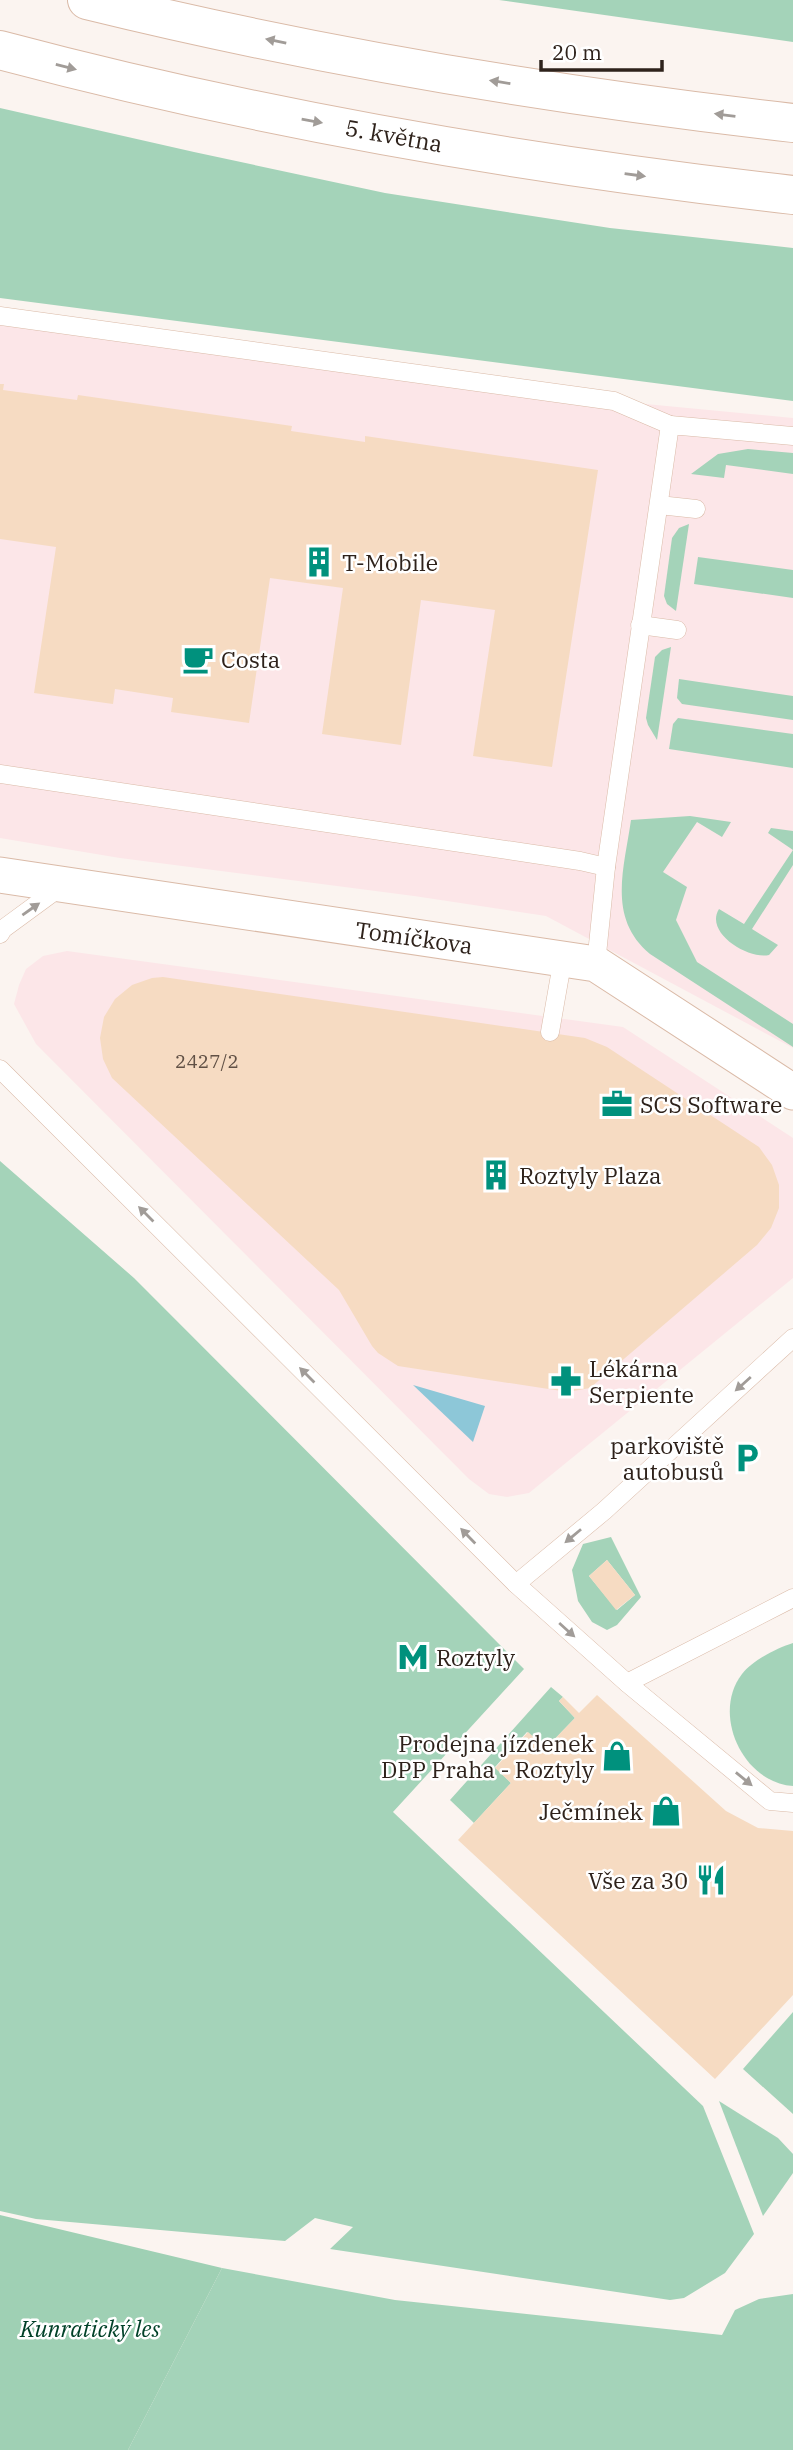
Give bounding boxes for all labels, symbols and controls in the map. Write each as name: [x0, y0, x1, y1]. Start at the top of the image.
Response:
scale bar: [541, 28, 662, 72]
one-way arrow: [265, 36, 287, 47]
text: 20 m: [552, 38, 602, 66]
one-way arrow: [55, 61, 77, 72]
one-way arrow: [489, 76, 511, 87]
one-way arrow: [714, 110, 736, 121]
street label: 5. května: [343, 112, 445, 158]
one-way arrow: [301, 115, 323, 126]
one-way arrow: [624, 169, 646, 180]
building icon: T-Mobile: [302, 545, 336, 579]
place label: T-Mobile: [342, 547, 438, 577]
cafe icon: Costa: [181, 642, 215, 676]
place label: Costa: [221, 644, 280, 674]
one-way arrow: [22, 902, 40, 916]
street label: Tomíčkova: [353, 914, 475, 960]
house number: 2427/2: [175, 1049, 239, 1073]
office icon: SCS Software: [600, 1087, 634, 1121]
place label: SCS Software: [640, 1089, 782, 1119]
building icon: Roztyly Plaza: [479, 1158, 513, 1192]
place label: Roztyly Plaza: [519, 1160, 662, 1190]
one-way arrow: [138, 1207, 155, 1223]
place label: Lékárna Serpiente: [589, 1353, 694, 1409]
pharmacy icon: Lékárna Serpiente: [549, 1364, 583, 1398]
one-way arrow: [299, 1367, 316, 1383]
one-way arrow: [735, 1376, 752, 1392]
place label: parkoviště autobusů: [610, 1430, 724, 1486]
parking icon: parkoviště autobusů: [730, 1441, 764, 1475]
one-way arrow: [460, 1528, 477, 1544]
one-way arrow: [565, 1529, 583, 1544]
one-way arrow: [558, 1621, 575, 1637]
metro station icon: Roztyly: [396, 1640, 430, 1674]
place label: Roztyly: [436, 1642, 516, 1672]
place label: Prodejna jízdenek DPP Praha - Roztyly: [381, 1728, 595, 1784]
shop icon: Prodejna jízdenek DPP Praha - Roztyly: [600, 1739, 634, 1773]
one-way arrow: [735, 1771, 752, 1786]
shop icon: Ječmínek: [649, 1794, 683, 1828]
place label: Ječmínek: [539, 1796, 644, 1826]
restaurant icon: Vše za 30: [694, 1863, 728, 1897]
place label: Vše za 30: [588, 1865, 688, 1895]
park label: Kunratický les: [19, 2313, 161, 2343]

